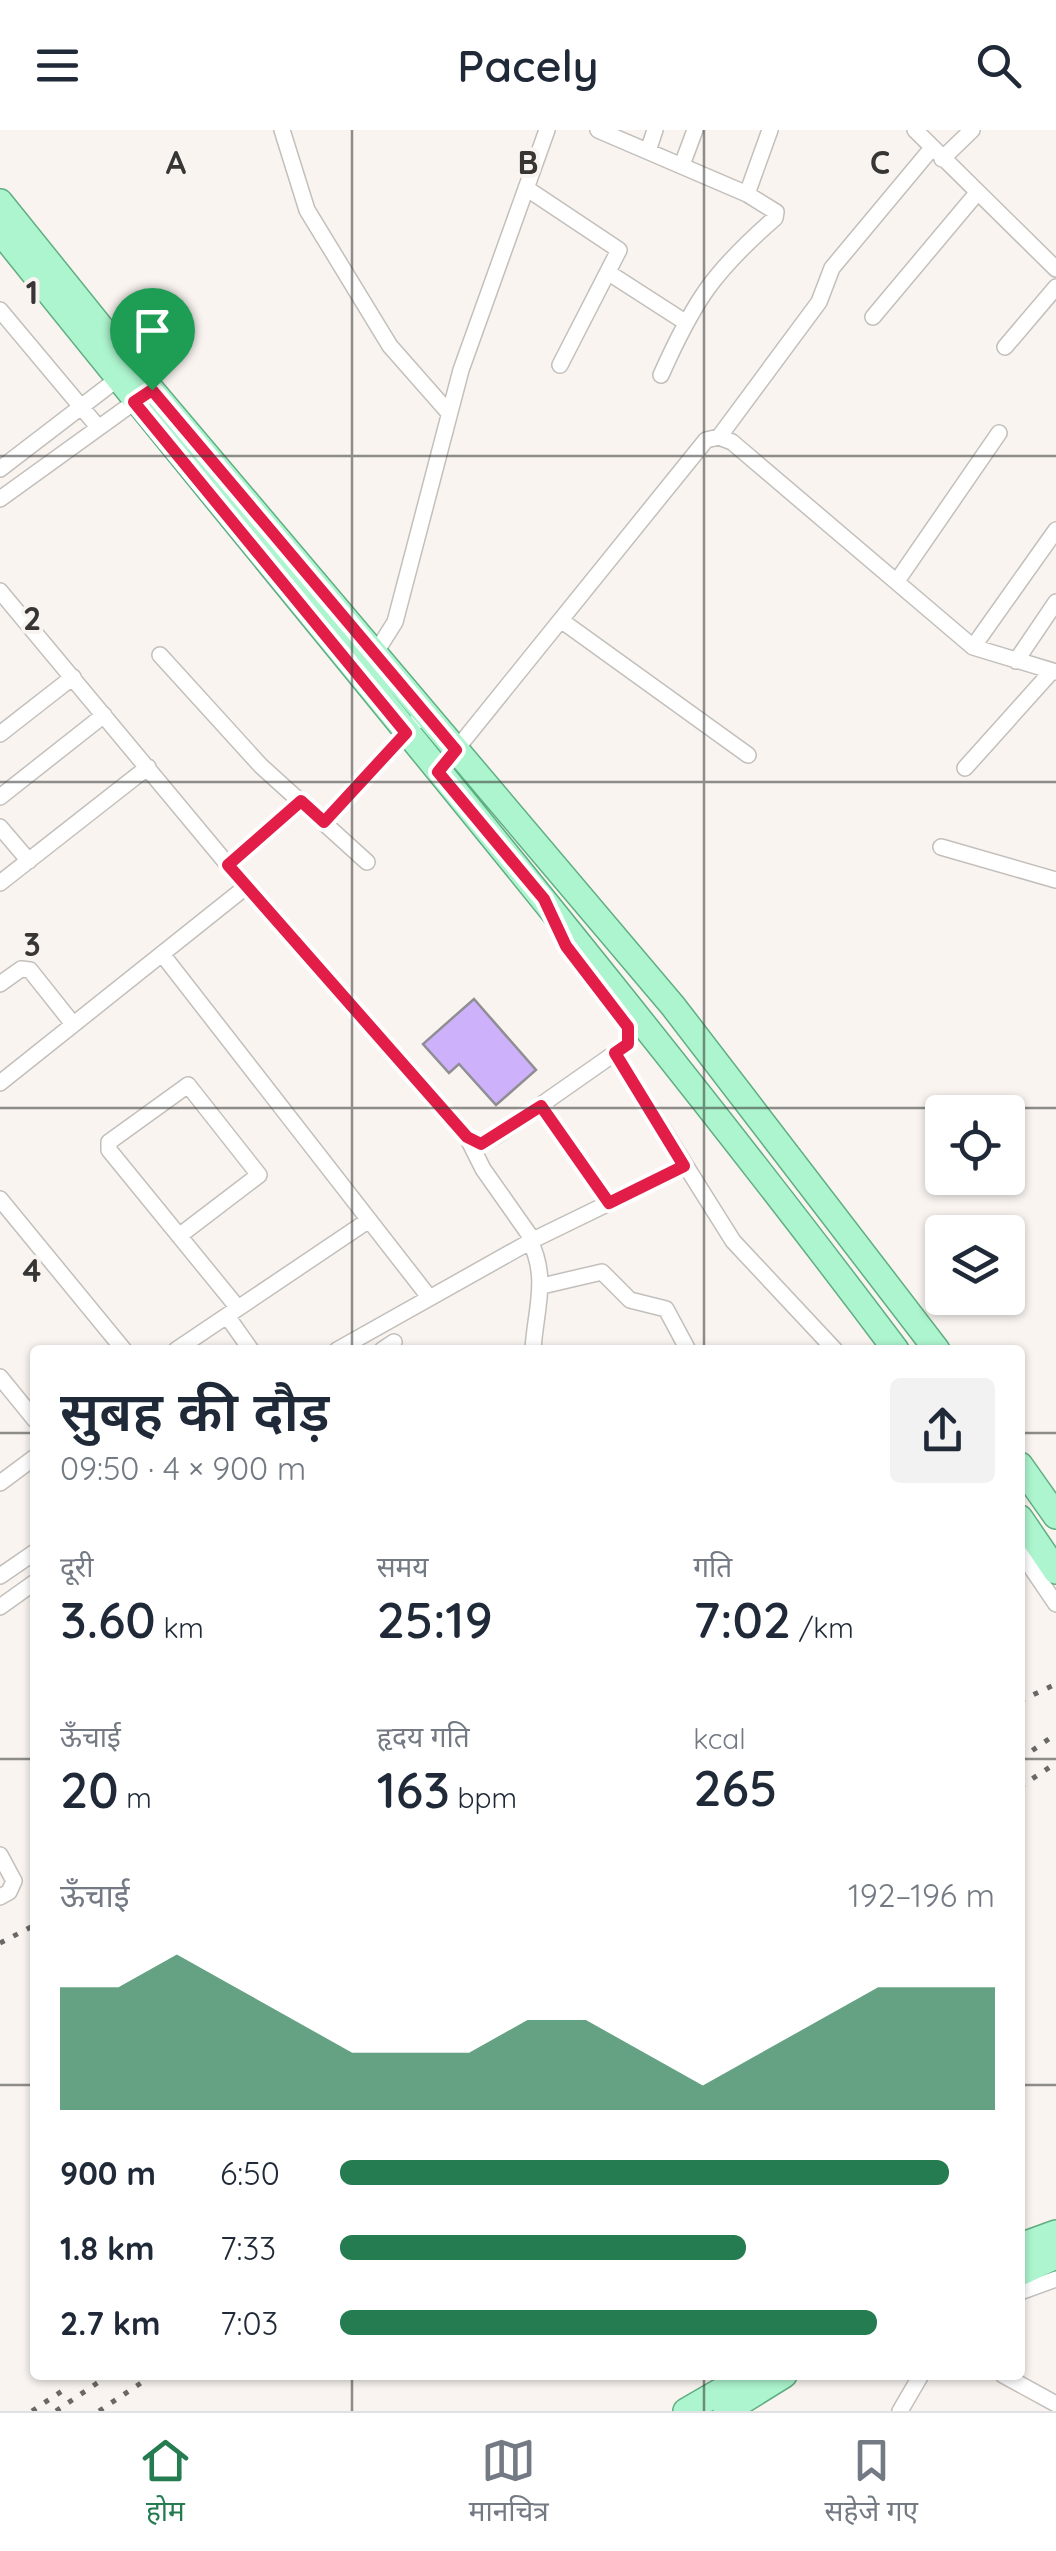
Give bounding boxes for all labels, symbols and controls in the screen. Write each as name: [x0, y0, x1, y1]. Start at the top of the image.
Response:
text: Pacely: [457, 37, 599, 93]
icon: menu: [30, 38, 85, 93]
icon: search: [971, 38, 1026, 93]
text: A: [166, 142, 187, 182]
text: B: [518, 142, 538, 182]
text: C: [870, 142, 890, 182]
text: 1: [26, 272, 38, 312]
pin: [110, 288, 195, 391]
icon: arrive: [125, 303, 180, 358]
text: 2: [23, 598, 41, 638]
text: 3: [23, 924, 41, 964]
map controls: [925, 1095, 1025, 1315]
button: locate: [925, 1095, 1025, 1195]
button: layers: [925, 1215, 1025, 1315]
text: 4: [23, 1250, 42, 1290]
text: सुबह की दौड़: [60, 1376, 330, 1445]
button: share: [890, 1378, 995, 1483]
text: 09:50 · 4 × 900 m: [60, 1448, 306, 1488]
text: दूरी: [60, 1549, 94, 1584]
text: समय: [377, 1549, 429, 1584]
text: गति: [693, 1549, 732, 1584]
text: 3.60: [60, 1588, 156, 1651]
text: 25:19: [377, 1588, 493, 1651]
text: 7:02: [693, 1588, 791, 1651]
text: km: [156, 1610, 204, 1645]
text: /km: [791, 1610, 854, 1645]
text: ऊँचाई: [60, 1719, 121, 1754]
text: हृदय गति: [377, 1719, 470, 1754]
text: kcal: [693, 1721, 746, 1756]
text: 265: [693, 1756, 777, 1819]
text: 20: [60, 1758, 119, 1821]
text: 163: [377, 1758, 450, 1821]
text: m: [119, 1780, 152, 1815]
text: bpm: [450, 1780, 517, 1815]
text: ऊँचाई: [60, 1875, 129, 1915]
text: 192–196 m: [848, 1875, 995, 1915]
text: 900 m: [60, 2153, 156, 2193]
text: 6:50: [220, 2153, 280, 2193]
text: 1.8 km: [60, 2228, 155, 2268]
text: 7:33: [220, 2228, 276, 2268]
text: 2.7 km: [60, 2303, 160, 2343]
text: 7:03: [220, 2303, 278, 2343]
tab: होम: [138, 2433, 193, 2532]
tab: मानचित्र: [469, 2433, 549, 2532]
tab: सहेजे गए: [825, 2433, 918, 2532]

